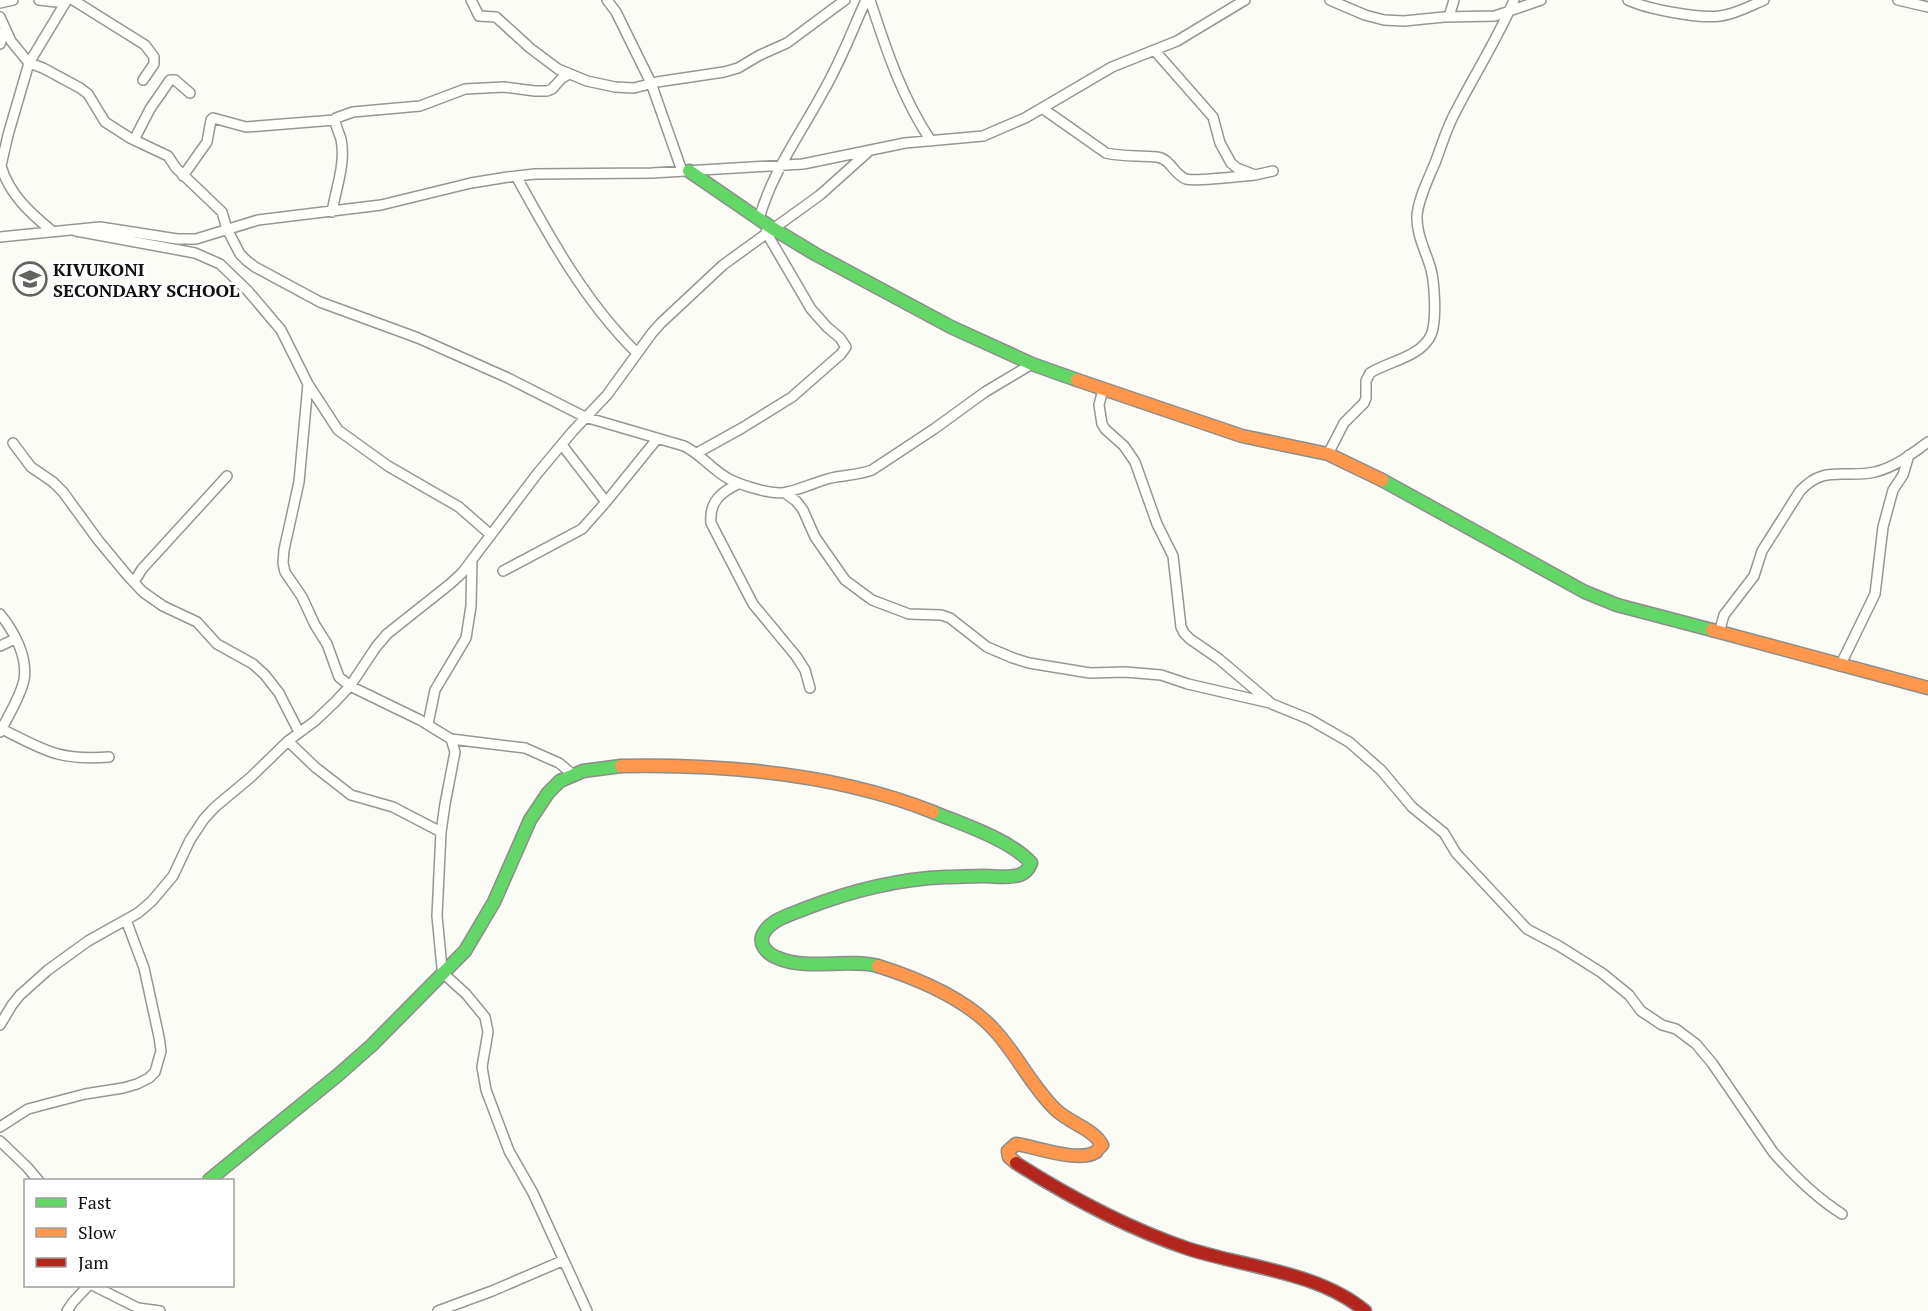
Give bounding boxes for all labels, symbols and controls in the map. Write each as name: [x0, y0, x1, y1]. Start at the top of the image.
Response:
place label: KIVUKONI SECONDARY SCHOOL: [53, 257, 240, 302]
school or university icon: KIVUKONI SECONDARY SCHOOL: [12, 261, 48, 297]
legend: [24, 1179, 234, 1287]
text: Fast: [78, 1190, 112, 1214]
text: Slow: [78, 1220, 117, 1244]
text: Jam: [78, 1250, 109, 1274]

